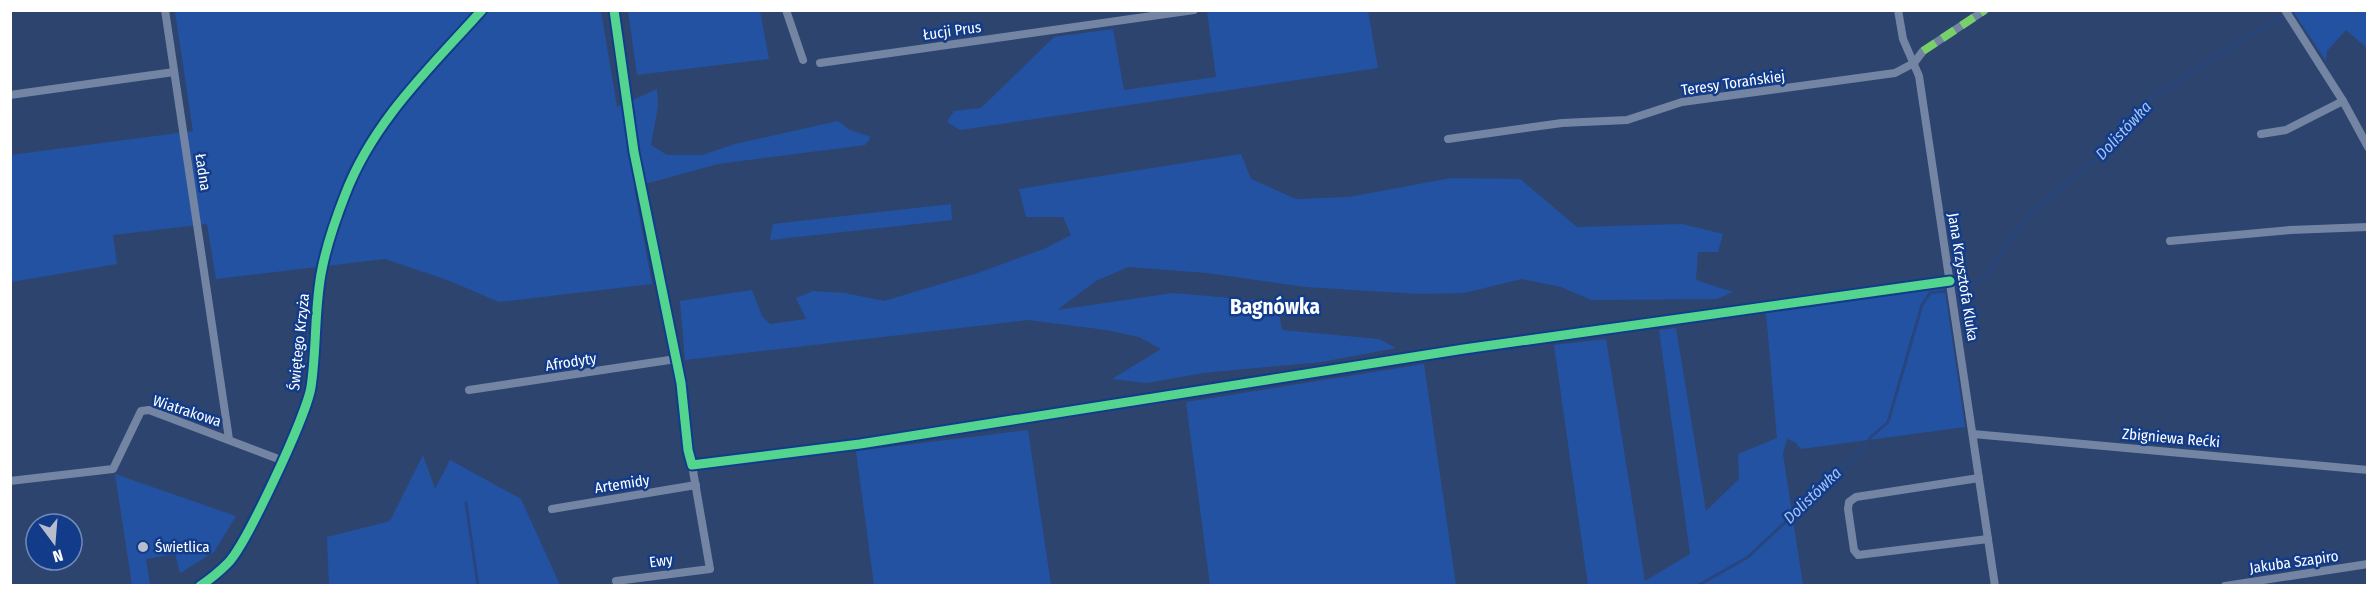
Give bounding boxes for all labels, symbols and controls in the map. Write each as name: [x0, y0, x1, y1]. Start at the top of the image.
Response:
street label: Łucji Prus: [921, 18, 983, 44]
street label: Teresy Torańskiej: [1680, 67, 1786, 99]
water label: Dolistówka: [2092, 97, 2155, 163]
street label: Ładna: [191, 152, 215, 192]
street label: Jana Krzysztofa Kluka: [1944, 212, 1982, 342]
street label: Świętego Krzyża: [285, 293, 313, 391]
district label: Bagnówka: [1230, 294, 1320, 320]
street label: Afrodyty: [544, 349, 598, 375]
street label: Wiatrakowa: [150, 391, 224, 431]
street label: Zbigniewa Rećki: [2121, 425, 2221, 451]
water label: Dolistówka: [1780, 463, 1845, 527]
street label: Artemidy: [593, 471, 651, 497]
north arrow: [24, 512, 84, 572]
place label: Świetlica: [155, 538, 210, 556]
marker: Świetlica: [136, 540, 150, 554]
text: N: [51, 545, 65, 566]
street label: Jakuba Szapiro: [2248, 547, 2340, 577]
street label: Ewy: [648, 550, 674, 572]

